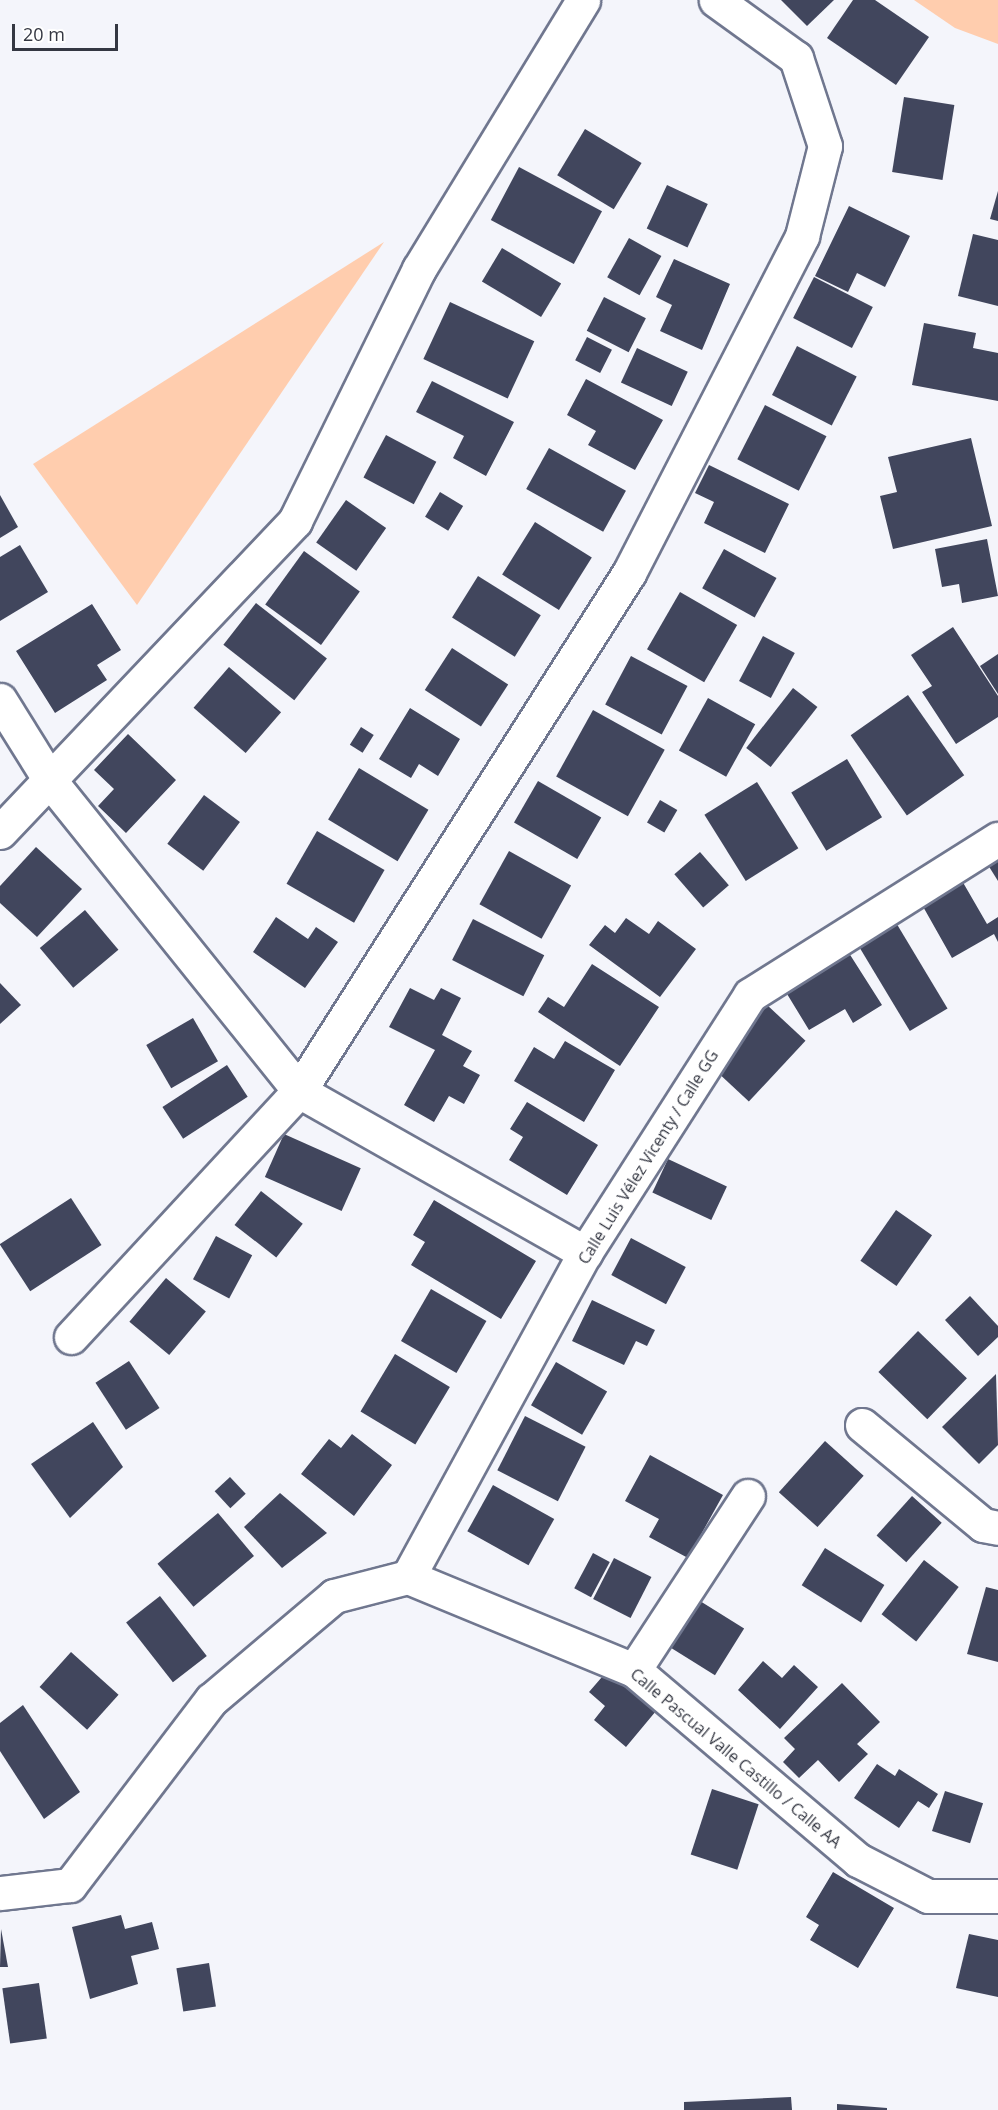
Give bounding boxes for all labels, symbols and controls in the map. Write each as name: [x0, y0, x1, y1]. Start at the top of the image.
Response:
scale bar: [15, 12, 122, 50]
text: 20 m: [23, 22, 65, 46]
street label: Calle Luis Vélez Vicenty / Calle GG: [574, 1046, 722, 1268]
street label: Calle Pascual Valle Castillo / Calle AA: [627, 1664, 845, 1852]

